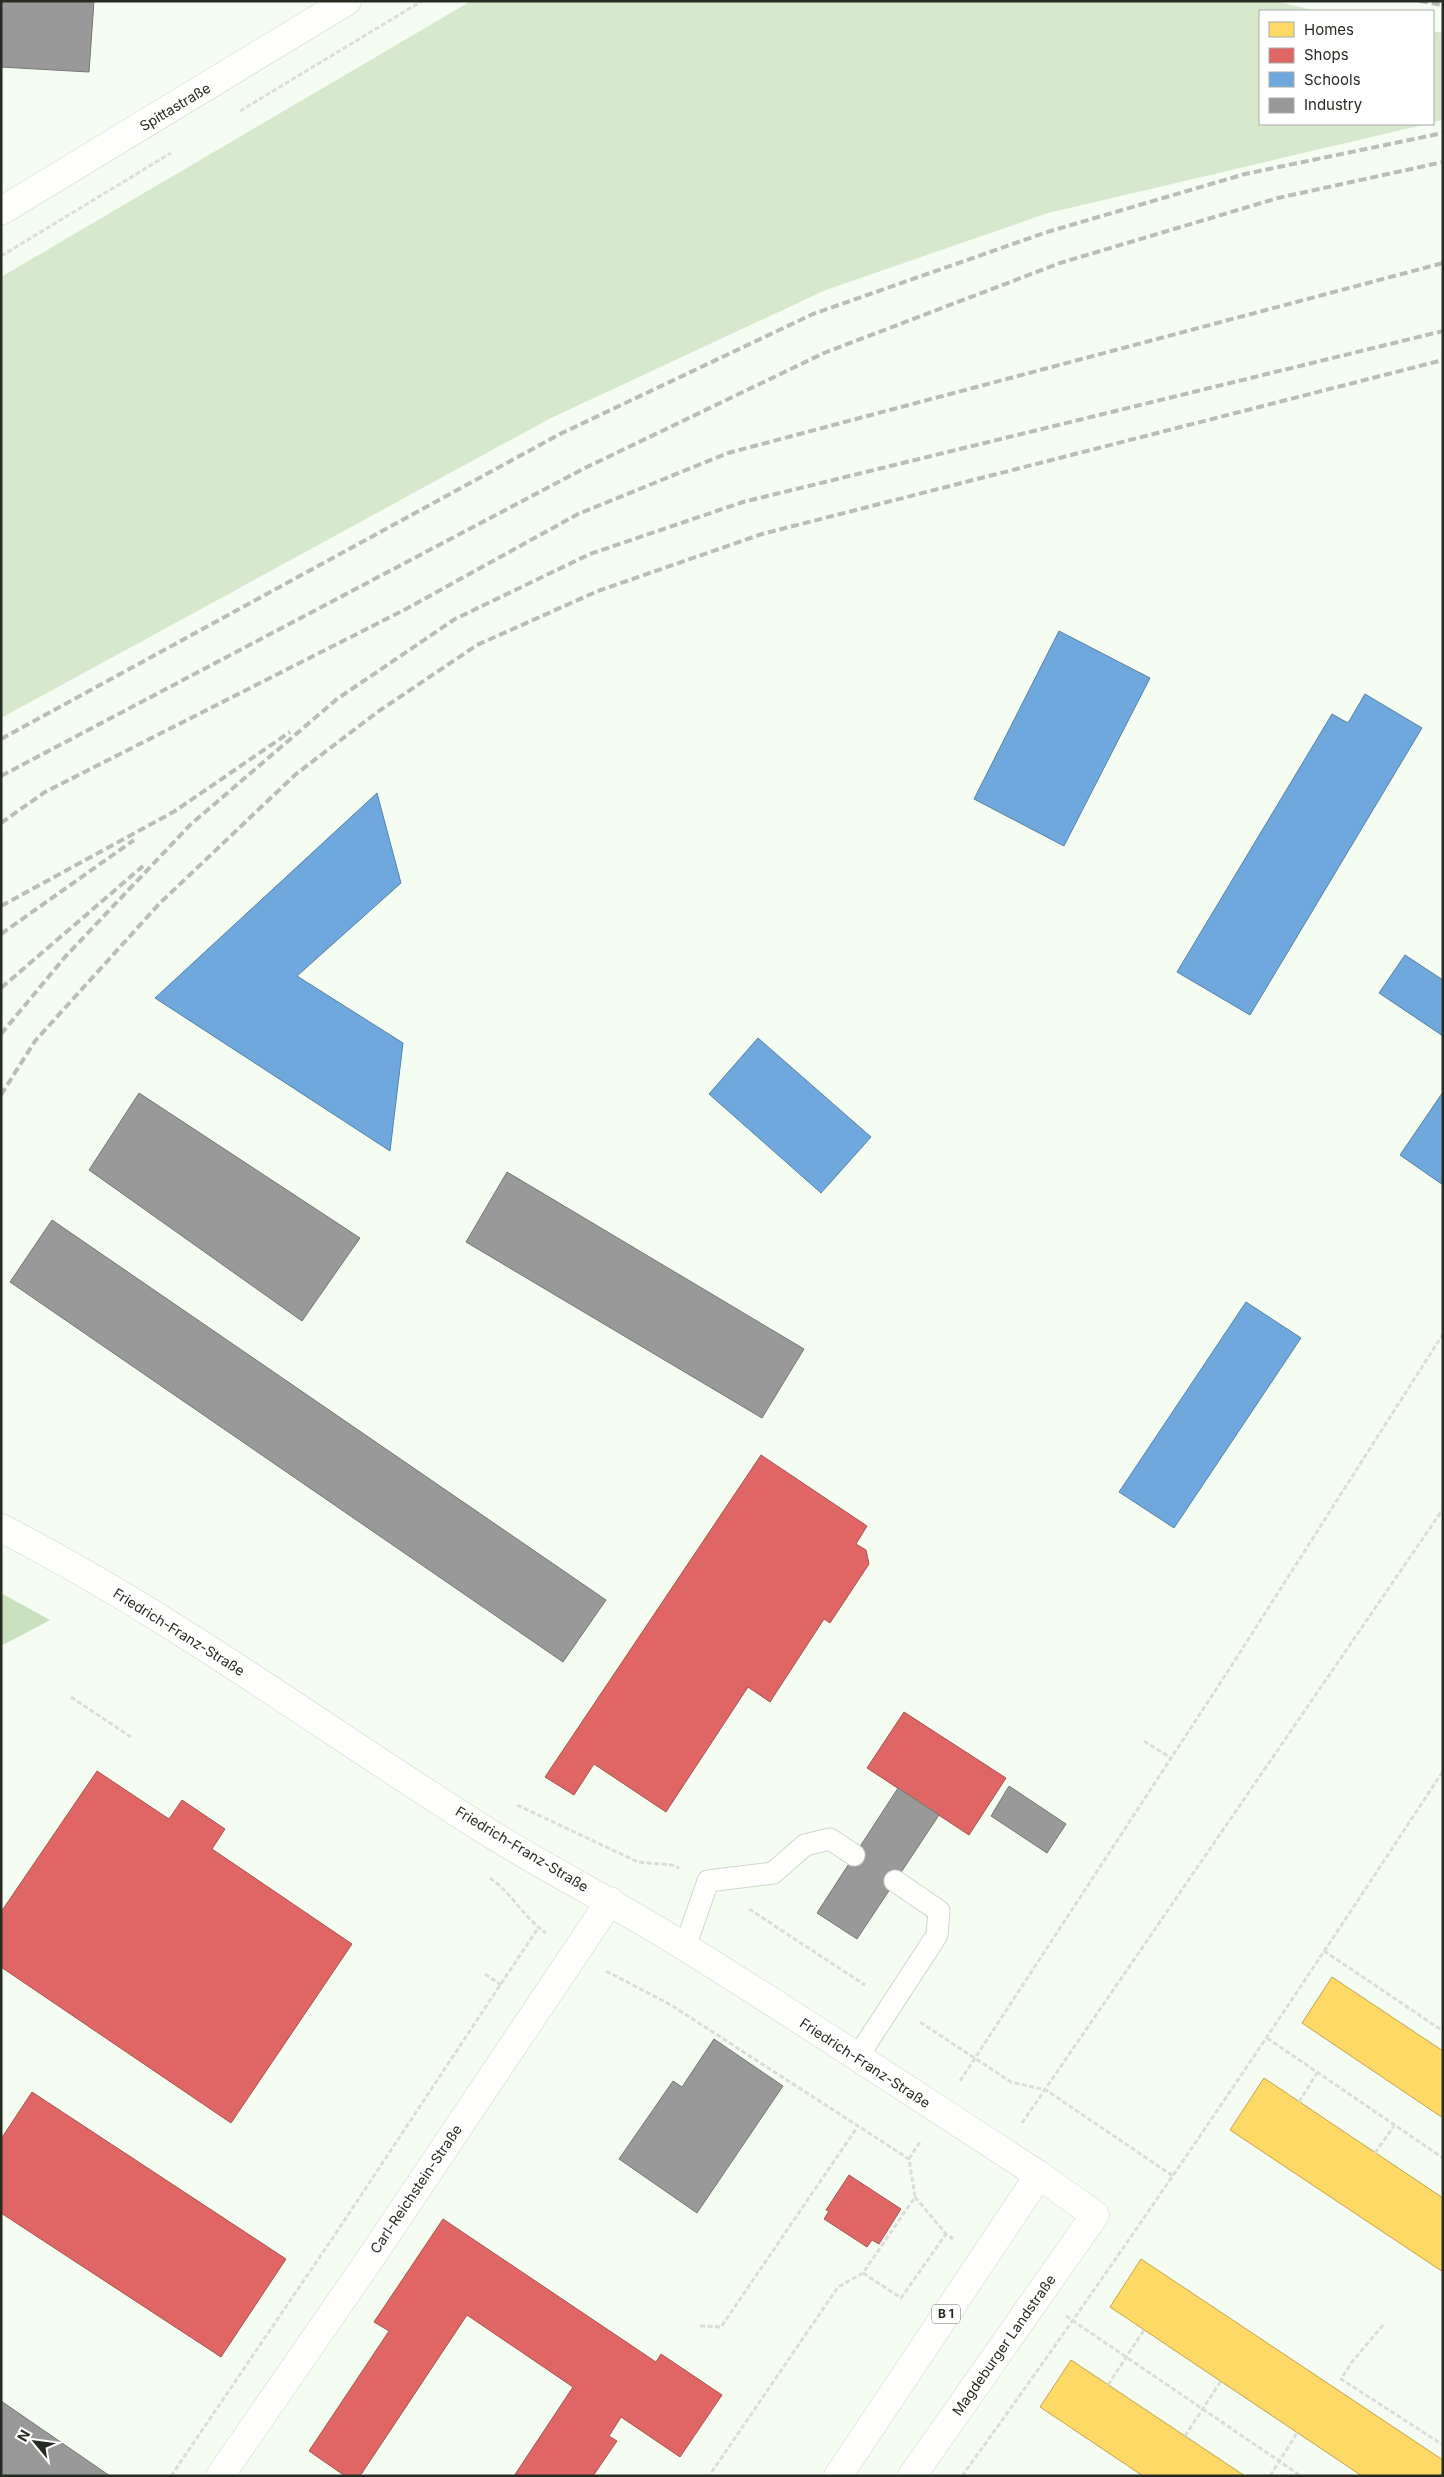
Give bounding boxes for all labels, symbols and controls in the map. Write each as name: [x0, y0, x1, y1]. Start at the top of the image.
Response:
legend: [1259, 10, 1434, 125]
text: Homes: [1304, 20, 1354, 39]
text: Shops: [1304, 45, 1349, 64]
text: Schools: [1304, 70, 1361, 89]
street label: Spittastraße: [136, 79, 213, 134]
text: Industry: [1304, 95, 1363, 114]
street label: Friedrich-Franz-Straße: [110, 1584, 248, 1679]
street label: Friedrich-Franz-Straße: [453, 1802, 592, 1895]
street label: Friedrich-Franz-Straße: [797, 2014, 934, 2111]
street label: Carl-Reichstein-Straße: [366, 2121, 465, 2256]
street label: Magdeburger Landstraße: [948, 2271, 1059, 2418]
road number: B 1: [932, 2304, 960, 2324]
north arrow: [10, 2417, 60, 2467]
text: N: [13, 2427, 33, 2444]

